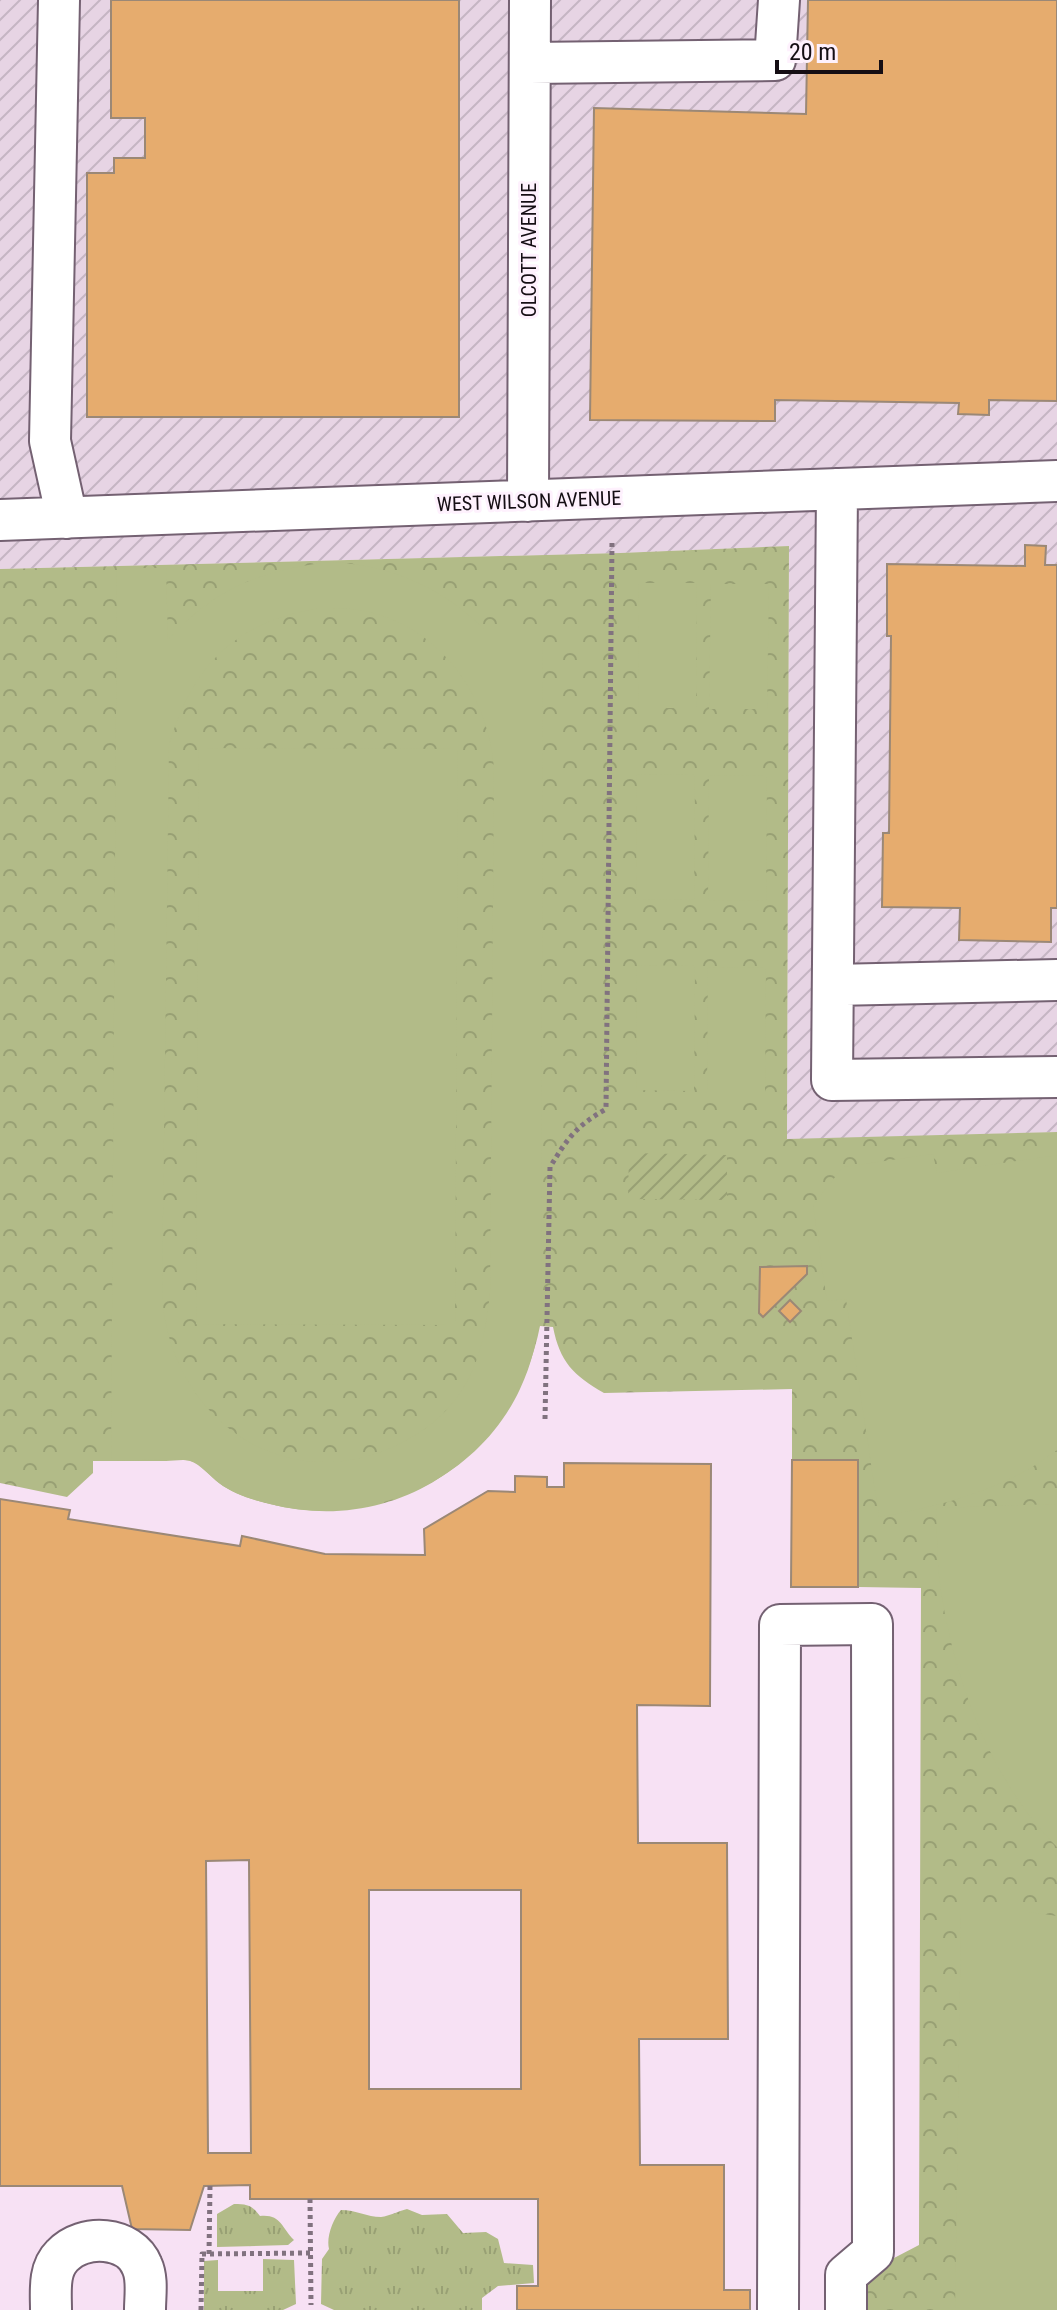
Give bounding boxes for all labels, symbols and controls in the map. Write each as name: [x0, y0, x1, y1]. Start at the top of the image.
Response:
scale bar: [777, 24, 881, 74]
text: 20 m: [789, 38, 836, 66]
street label: OLCOTT AVENUE: [517, 183, 541, 317]
street label: WEST WILSON AVENUE: [436, 486, 622, 516]

